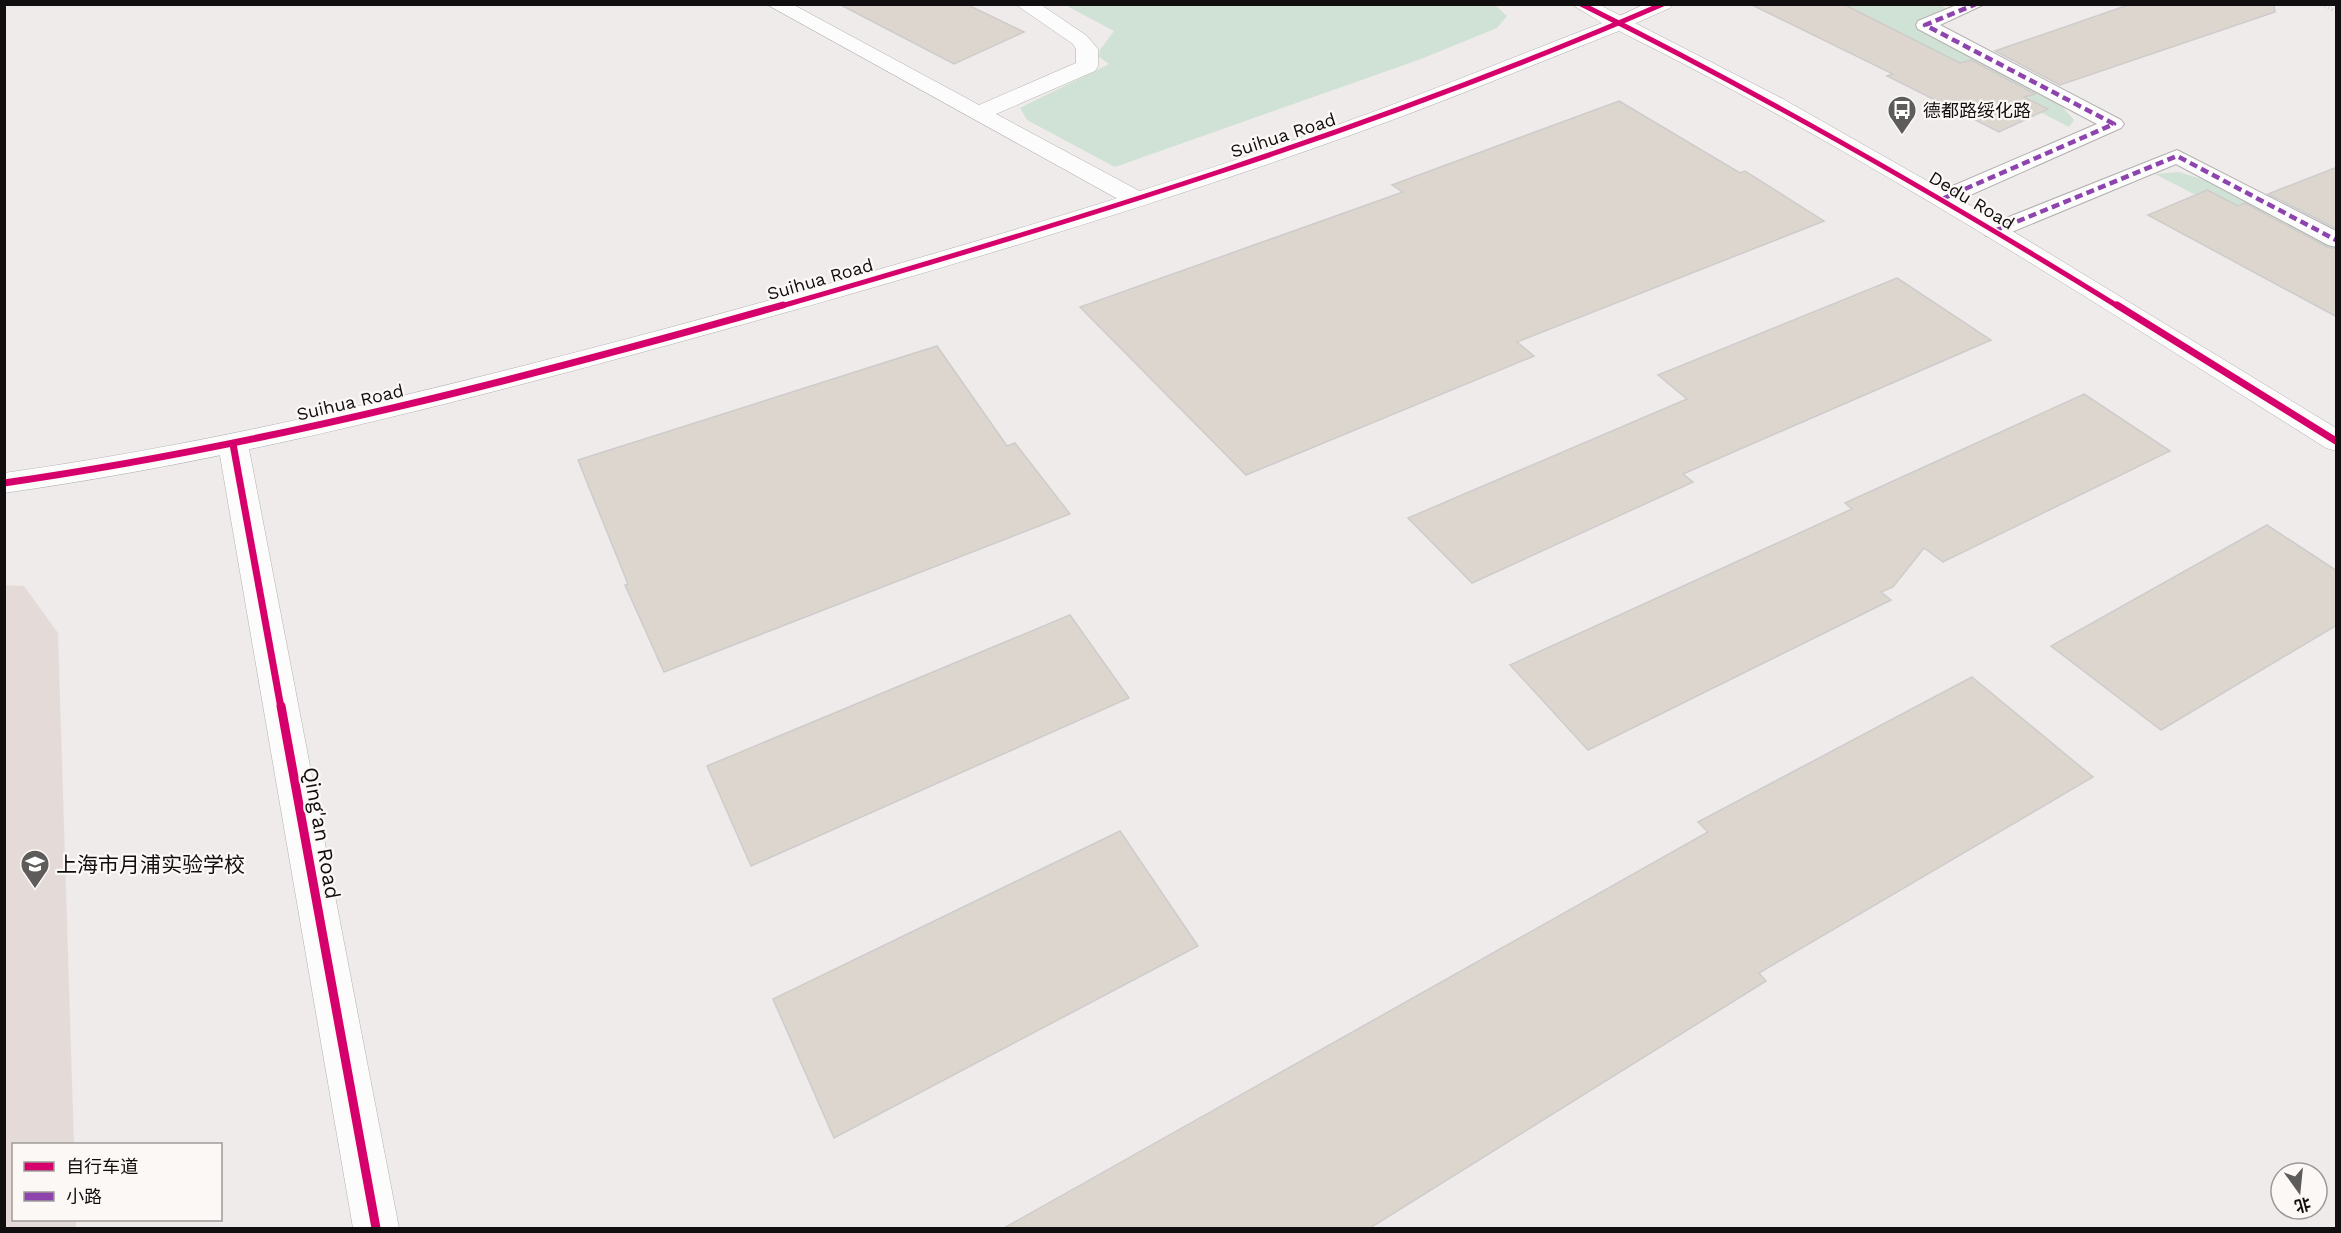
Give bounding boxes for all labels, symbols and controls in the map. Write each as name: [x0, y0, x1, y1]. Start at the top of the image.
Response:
bus stop icon: 德都路绥化路: [1886, 94, 1918, 136]
place label: 德都路绥化路: [1923, 100, 2031, 121]
street label: Suihua Road: [1228, 108, 1338, 162]
street label: Dedu Road: [1926, 166, 2018, 234]
street label: Suihua Road: [764, 254, 876, 304]
street label: Suihua Road: [294, 379, 406, 425]
street label: Qing'an Road: [298, 765, 346, 901]
school or university icon: 上海市月浦实验学校: [19, 848, 51, 890]
place label: 上海市月浦实验学校: [56, 852, 245, 877]
legend: [12, 1143, 222, 1221]
text: 自行车道: [66, 1156, 138, 1177]
north arrow: [2269, 1161, 2329, 1221]
text: 小路: [66, 1186, 102, 1207]
text: 北: [2293, 1194, 2313, 1216]

